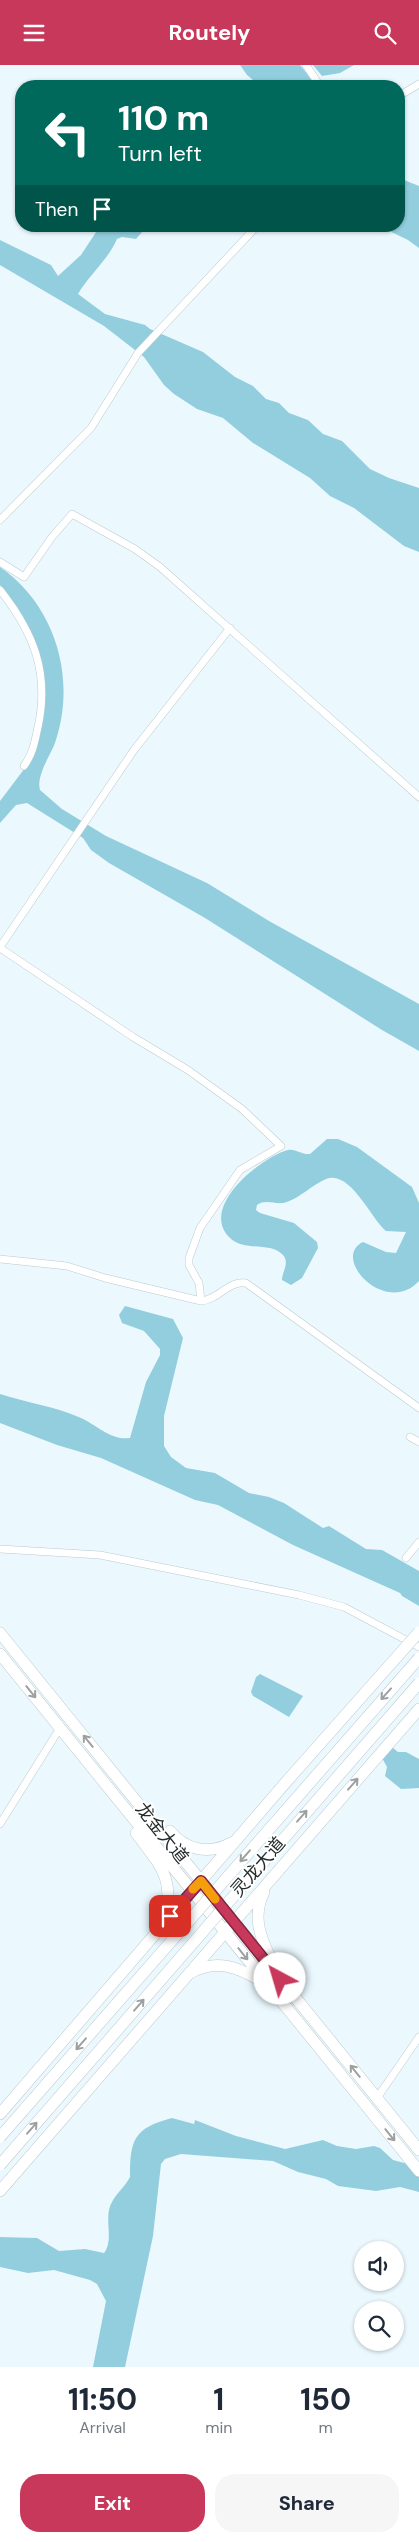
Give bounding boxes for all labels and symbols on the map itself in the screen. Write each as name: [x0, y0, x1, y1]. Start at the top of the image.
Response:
one-way arrow: [25, 1685, 36, 1698]
one-way arrow: [380, 1687, 392, 1700]
one-way arrow: [82, 1735, 93, 1748]
one-way arrow: [347, 1778, 358, 1791]
street label: 龙金大道: [130, 1797, 194, 1869]
one-way arrow: [297, 1810, 308, 1823]
street label: 灵龙大道: [225, 1832, 291, 1902]
one-way arrow: [239, 1849, 251, 1862]
pin: [149, 1895, 191, 1937]
one-way arrow: [238, 1947, 249, 1960]
position arrow: [253, 1952, 305, 2004]
one-way arrow: [133, 1999, 144, 2012]
one-way arrow: [75, 2038, 86, 2051]
one-way arrow: [350, 2065, 361, 2078]
one-way arrow: [26, 2122, 37, 2135]
one-way arrow: [384, 2128, 395, 2141]

